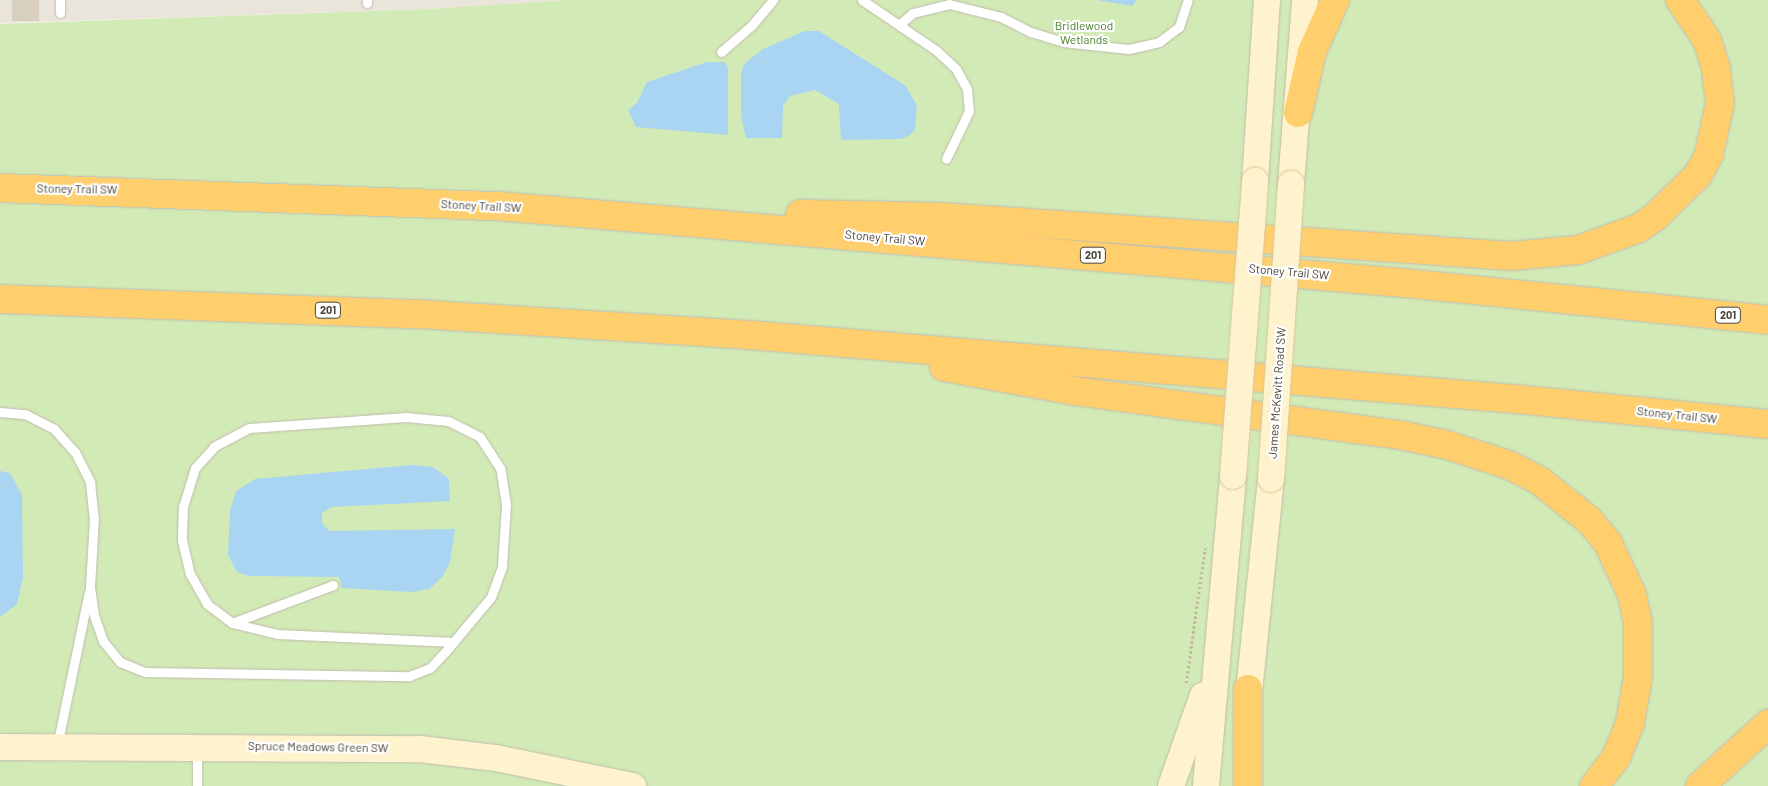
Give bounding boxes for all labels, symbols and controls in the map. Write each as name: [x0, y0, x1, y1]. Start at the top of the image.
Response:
park label: Bridlewood Wetlands: [1055, 19, 1113, 47]
street label: Stoney Trail SW: [37, 181, 117, 197]
street label: Stoney Trail SW: [440, 197, 522, 215]
street label: Stoney Trail SW: [844, 227, 926, 249]
road number: 201: [1079, 246, 1107, 264]
street label: Stoney Trail SW: [1248, 261, 1330, 283]
road number: 201: [314, 302, 342, 318]
road number: 201: [1714, 306, 1742, 324]
street label: James McKevitt Road SW: [1265, 327, 1289, 459]
street label: Stoney Trail SW: [1636, 404, 1718, 426]
street label: Spruce Meadows Green SW: [248, 739, 388, 755]

